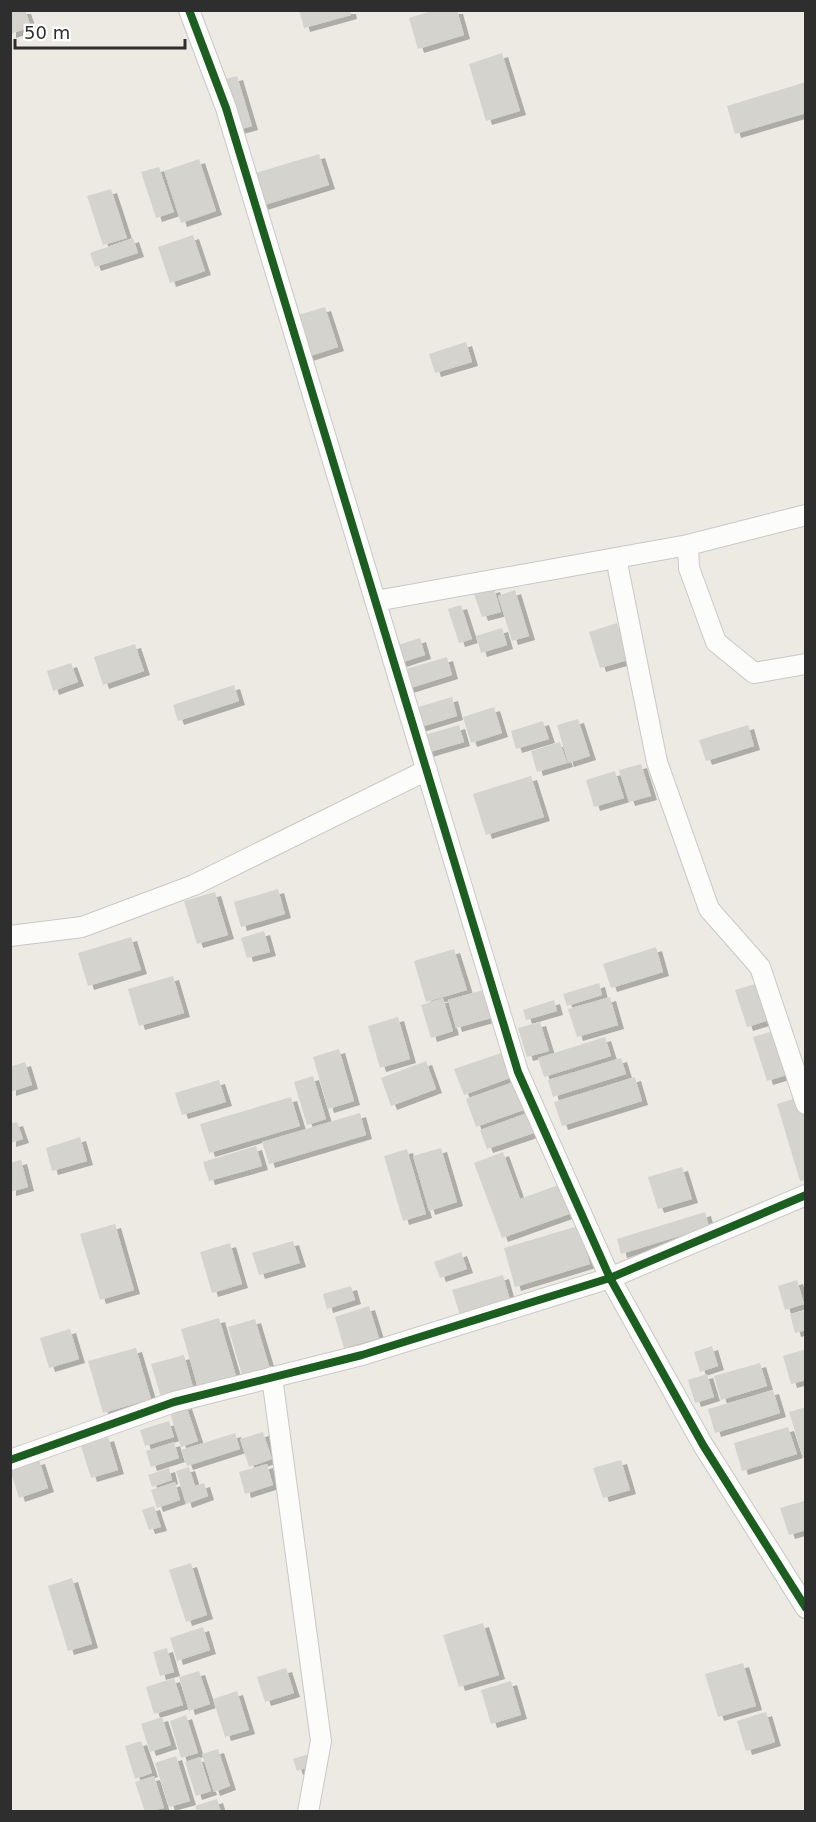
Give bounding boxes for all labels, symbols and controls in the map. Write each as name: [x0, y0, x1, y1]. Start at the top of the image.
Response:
scale bar: [15, 12, 184, 50]
text: 50 m: [24, 22, 70, 43]

